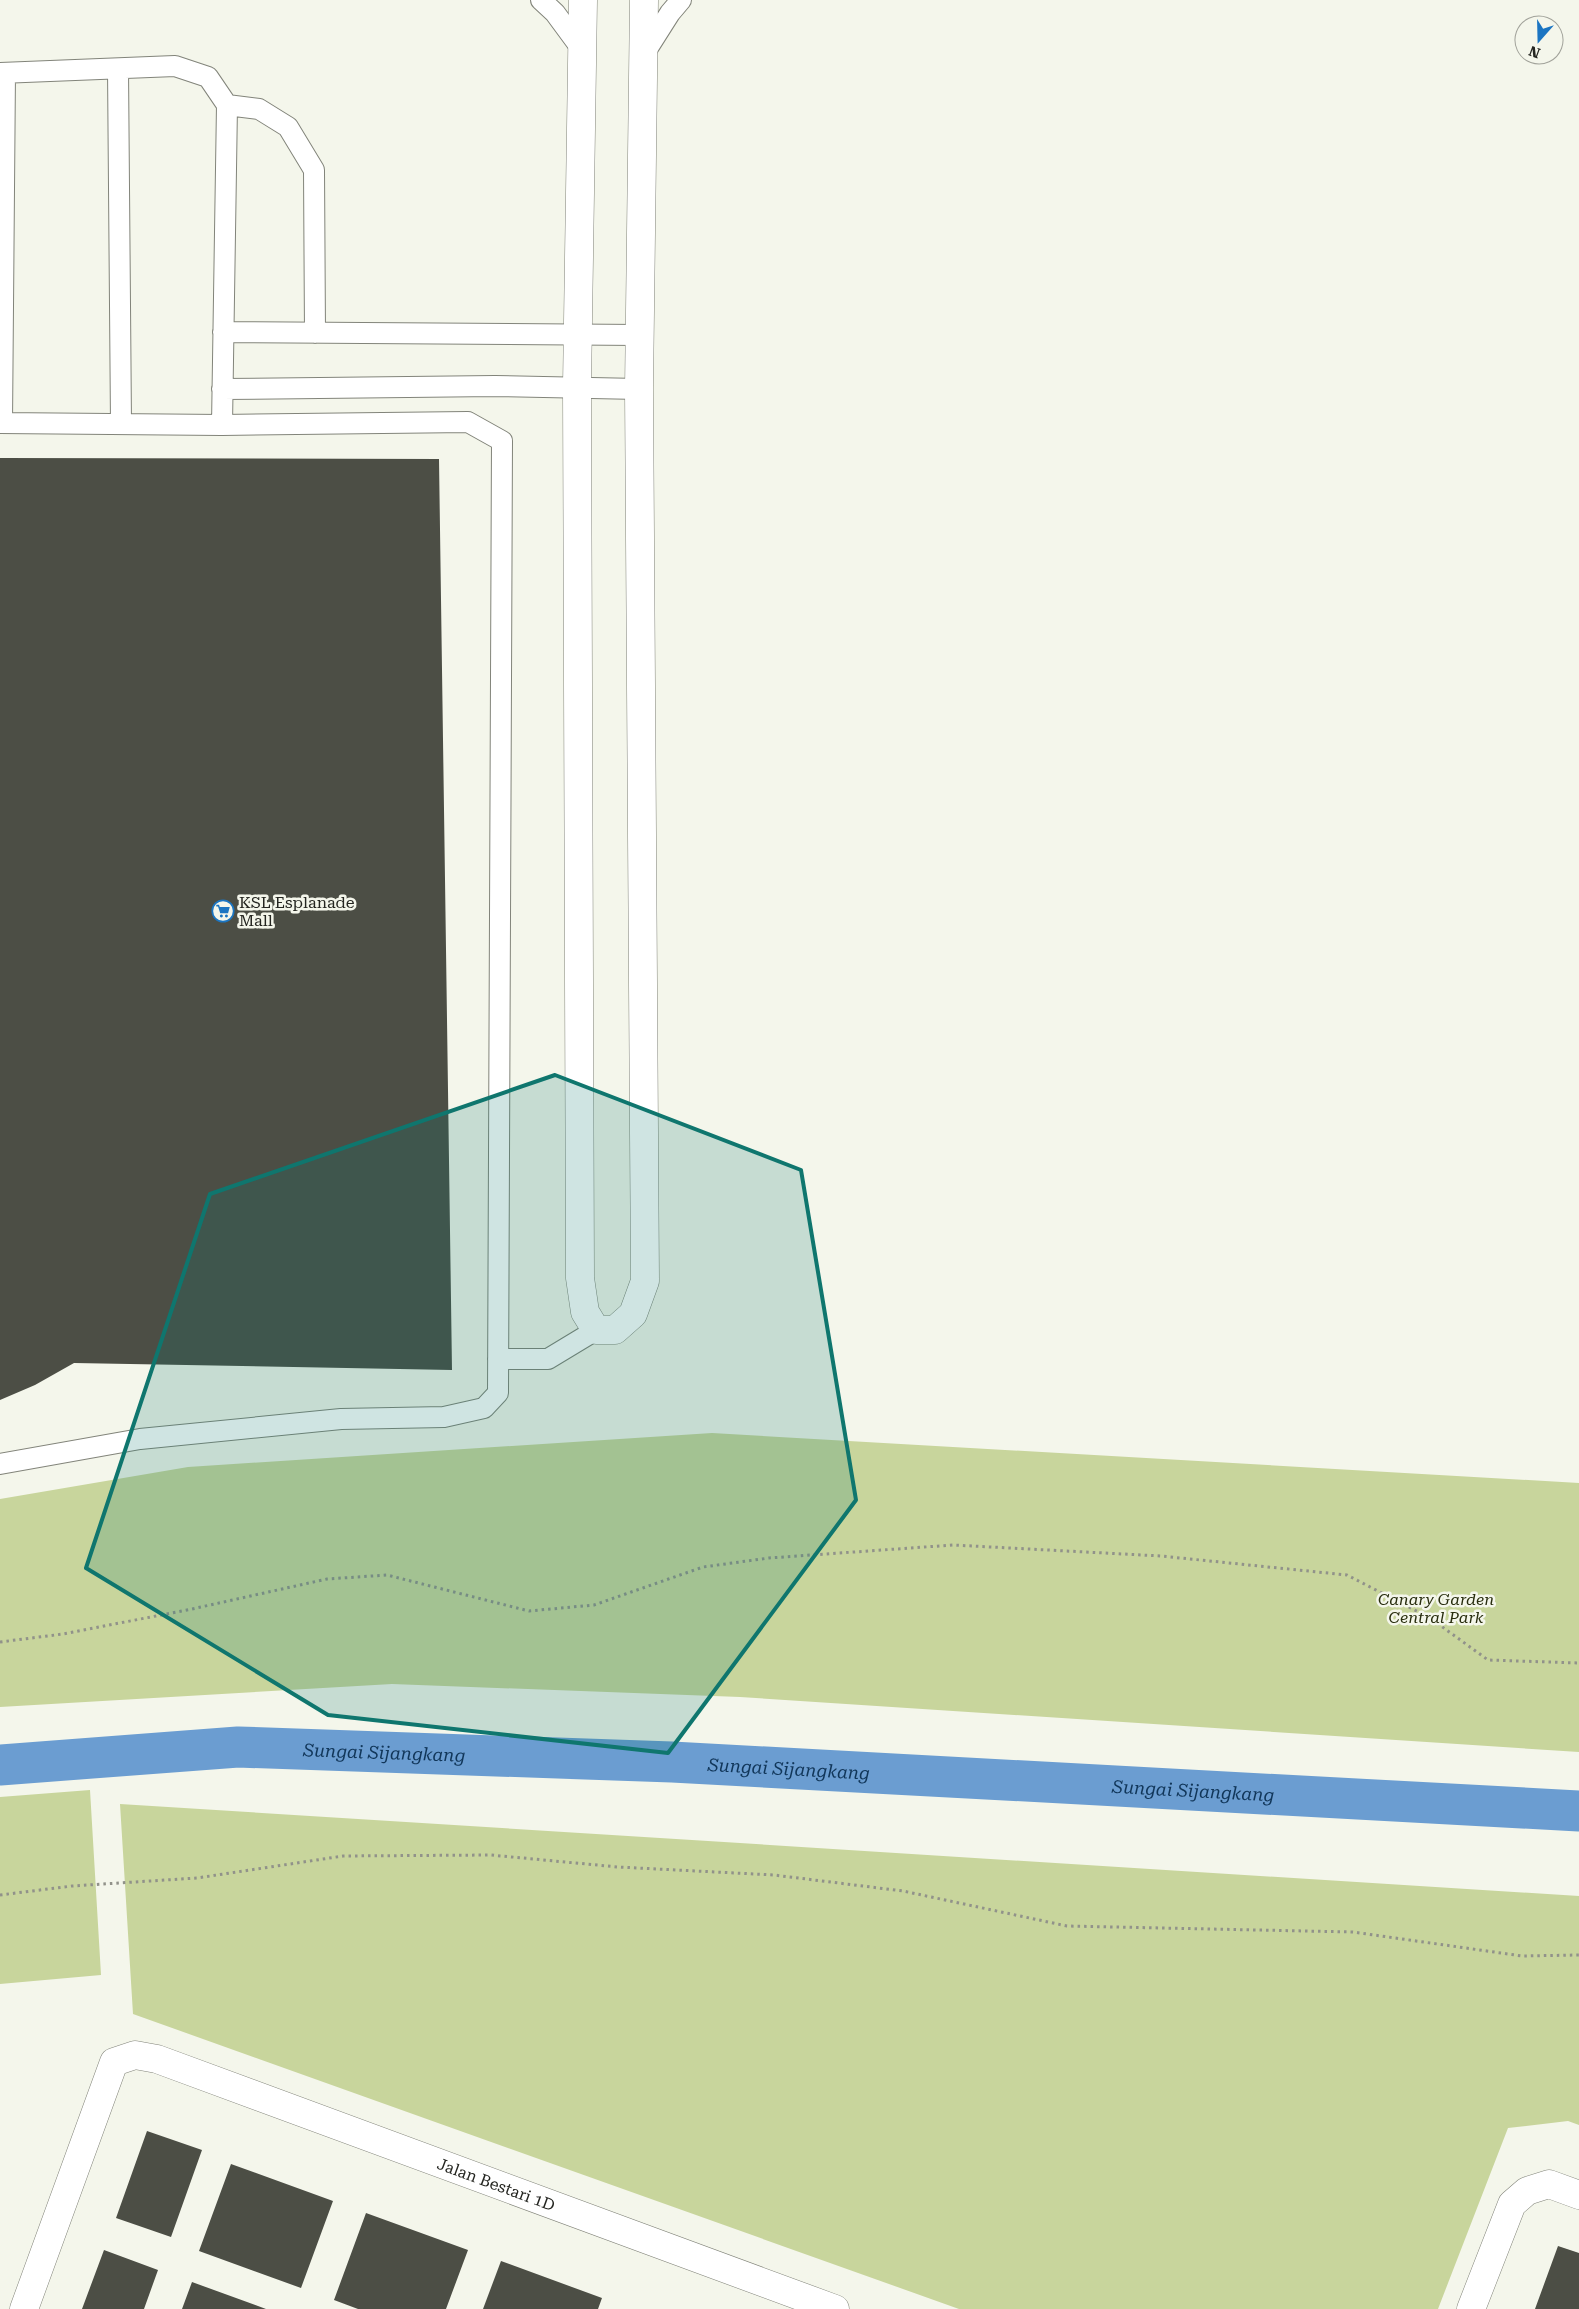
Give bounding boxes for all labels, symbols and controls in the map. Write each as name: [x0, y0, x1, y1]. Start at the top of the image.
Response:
north arrow: [1514, 15, 1564, 65]
text: N: [1527, 43, 1542, 62]
place label: KSL Esplanade Mall: [239, 893, 355, 930]
supermarket icon: KSL Esplanade Mall: [211, 899, 235, 923]
park label: Canary Garden Central Park: [1378, 1590, 1494, 1627]
water label: Sungai Sijangkang: [302, 1739, 466, 1765]
water label: Sungai Sijangkang: [706, 1753, 870, 1783]
water label: Sungai Sijangkang: [1111, 1775, 1275, 1805]
street label: Jalan Bestari 1D: [435, 2154, 558, 2215]

